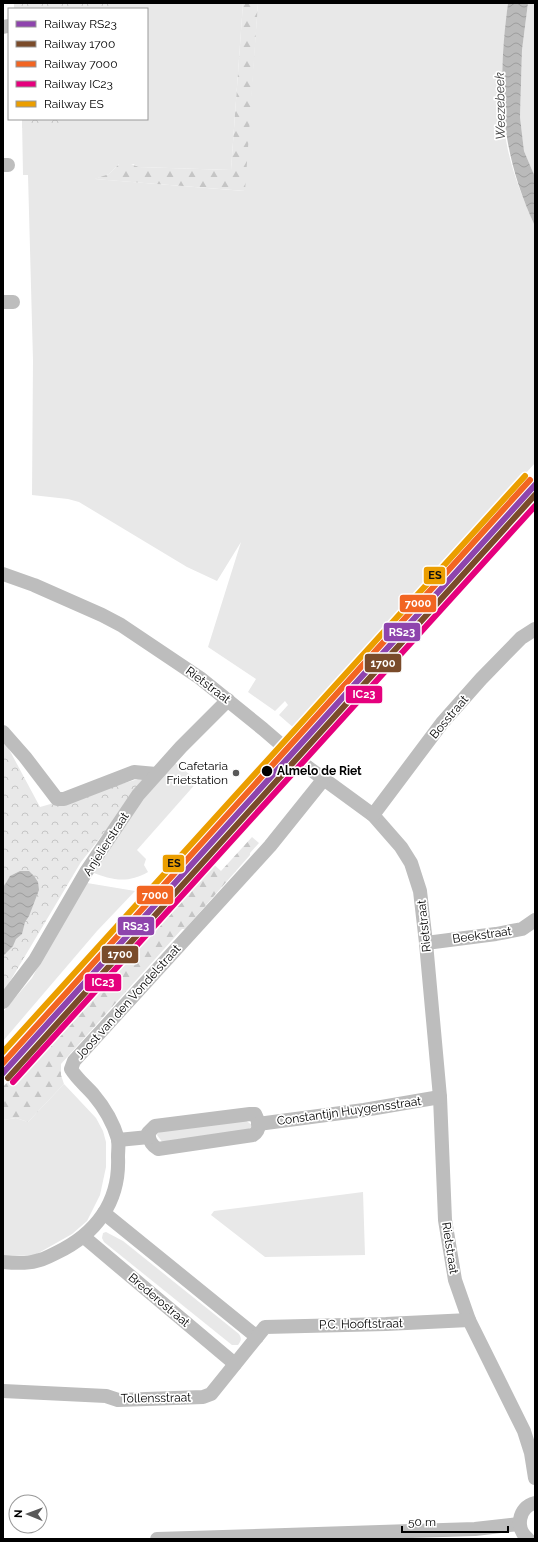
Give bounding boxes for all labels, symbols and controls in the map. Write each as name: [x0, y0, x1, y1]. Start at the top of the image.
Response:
legend: [8, 8, 148, 120]
text: Railway RS23: [44, 17, 117, 31]
text: Railway 1700: [44, 37, 115, 51]
text: Railway 7000: [44, 57, 118, 71]
water label: Weezebeek: [492, 72, 508, 140]
text: Railway IC23: [44, 77, 113, 91]
text: Railway ES: [44, 97, 104, 111]
line badge: ES: [423, 566, 446, 585]
text: ES: [428, 569, 442, 582]
line badge: 7000: [399, 594, 437, 613]
text: 7000: [405, 597, 431, 610]
line badge: RS23: [383, 622, 421, 642]
text: RS23: [389, 626, 415, 639]
line badge: 1700: [364, 653, 402, 673]
text: 1700: [370, 657, 396, 670]
street label: Rietstraat: [183, 664, 233, 706]
line badge: IC23: [345, 685, 383, 704]
text: IC23: [352, 688, 376, 701]
street label: Bosstraat: [427, 693, 471, 741]
place label: Cafetaria Frietstation: [166, 759, 228, 787]
marker: Almelo de Riet: [260, 764, 274, 778]
place label: Almelo de Riet: [277, 764, 362, 778]
marker: Cafetaria Frietstation: [231, 768, 241, 778]
street label: Anjelierstraat: [80, 810, 132, 878]
line badge: ES: [162, 854, 185, 873]
text: ES: [167, 857, 181, 870]
line badge: 7000: [136, 885, 174, 905]
text: 7000: [142, 889, 168, 902]
street label: Rietstraat: [414, 899, 434, 953]
line badge: RS23: [117, 916, 155, 936]
text: RS23: [123, 920, 149, 933]
street label: Beekstraat: [452, 924, 512, 946]
street label: Joost van den Vondelstraat: [73, 942, 183, 1062]
line badge: 1700: [101, 945, 139, 964]
text: 1700: [107, 948, 133, 961]
line badge: IC23: [84, 973, 122, 992]
text: IC23: [91, 976, 115, 989]
street label: Constantijn Huygensstraat: [276, 1094, 422, 1128]
street label: Rietstraat: [439, 1221, 461, 1275]
street label: Brederostraat: [125, 1270, 193, 1330]
street label: P.C. Hooftstraat: [319, 1316, 403, 1332]
street label: Tollensstraat: [121, 1390, 191, 1406]
north arrow: [8, 1494, 48, 1534]
scale bar: [402, 1508, 508, 1534]
text: N: [12, 1510, 25, 1518]
text: 50 m: [408, 1515, 436, 1529]

